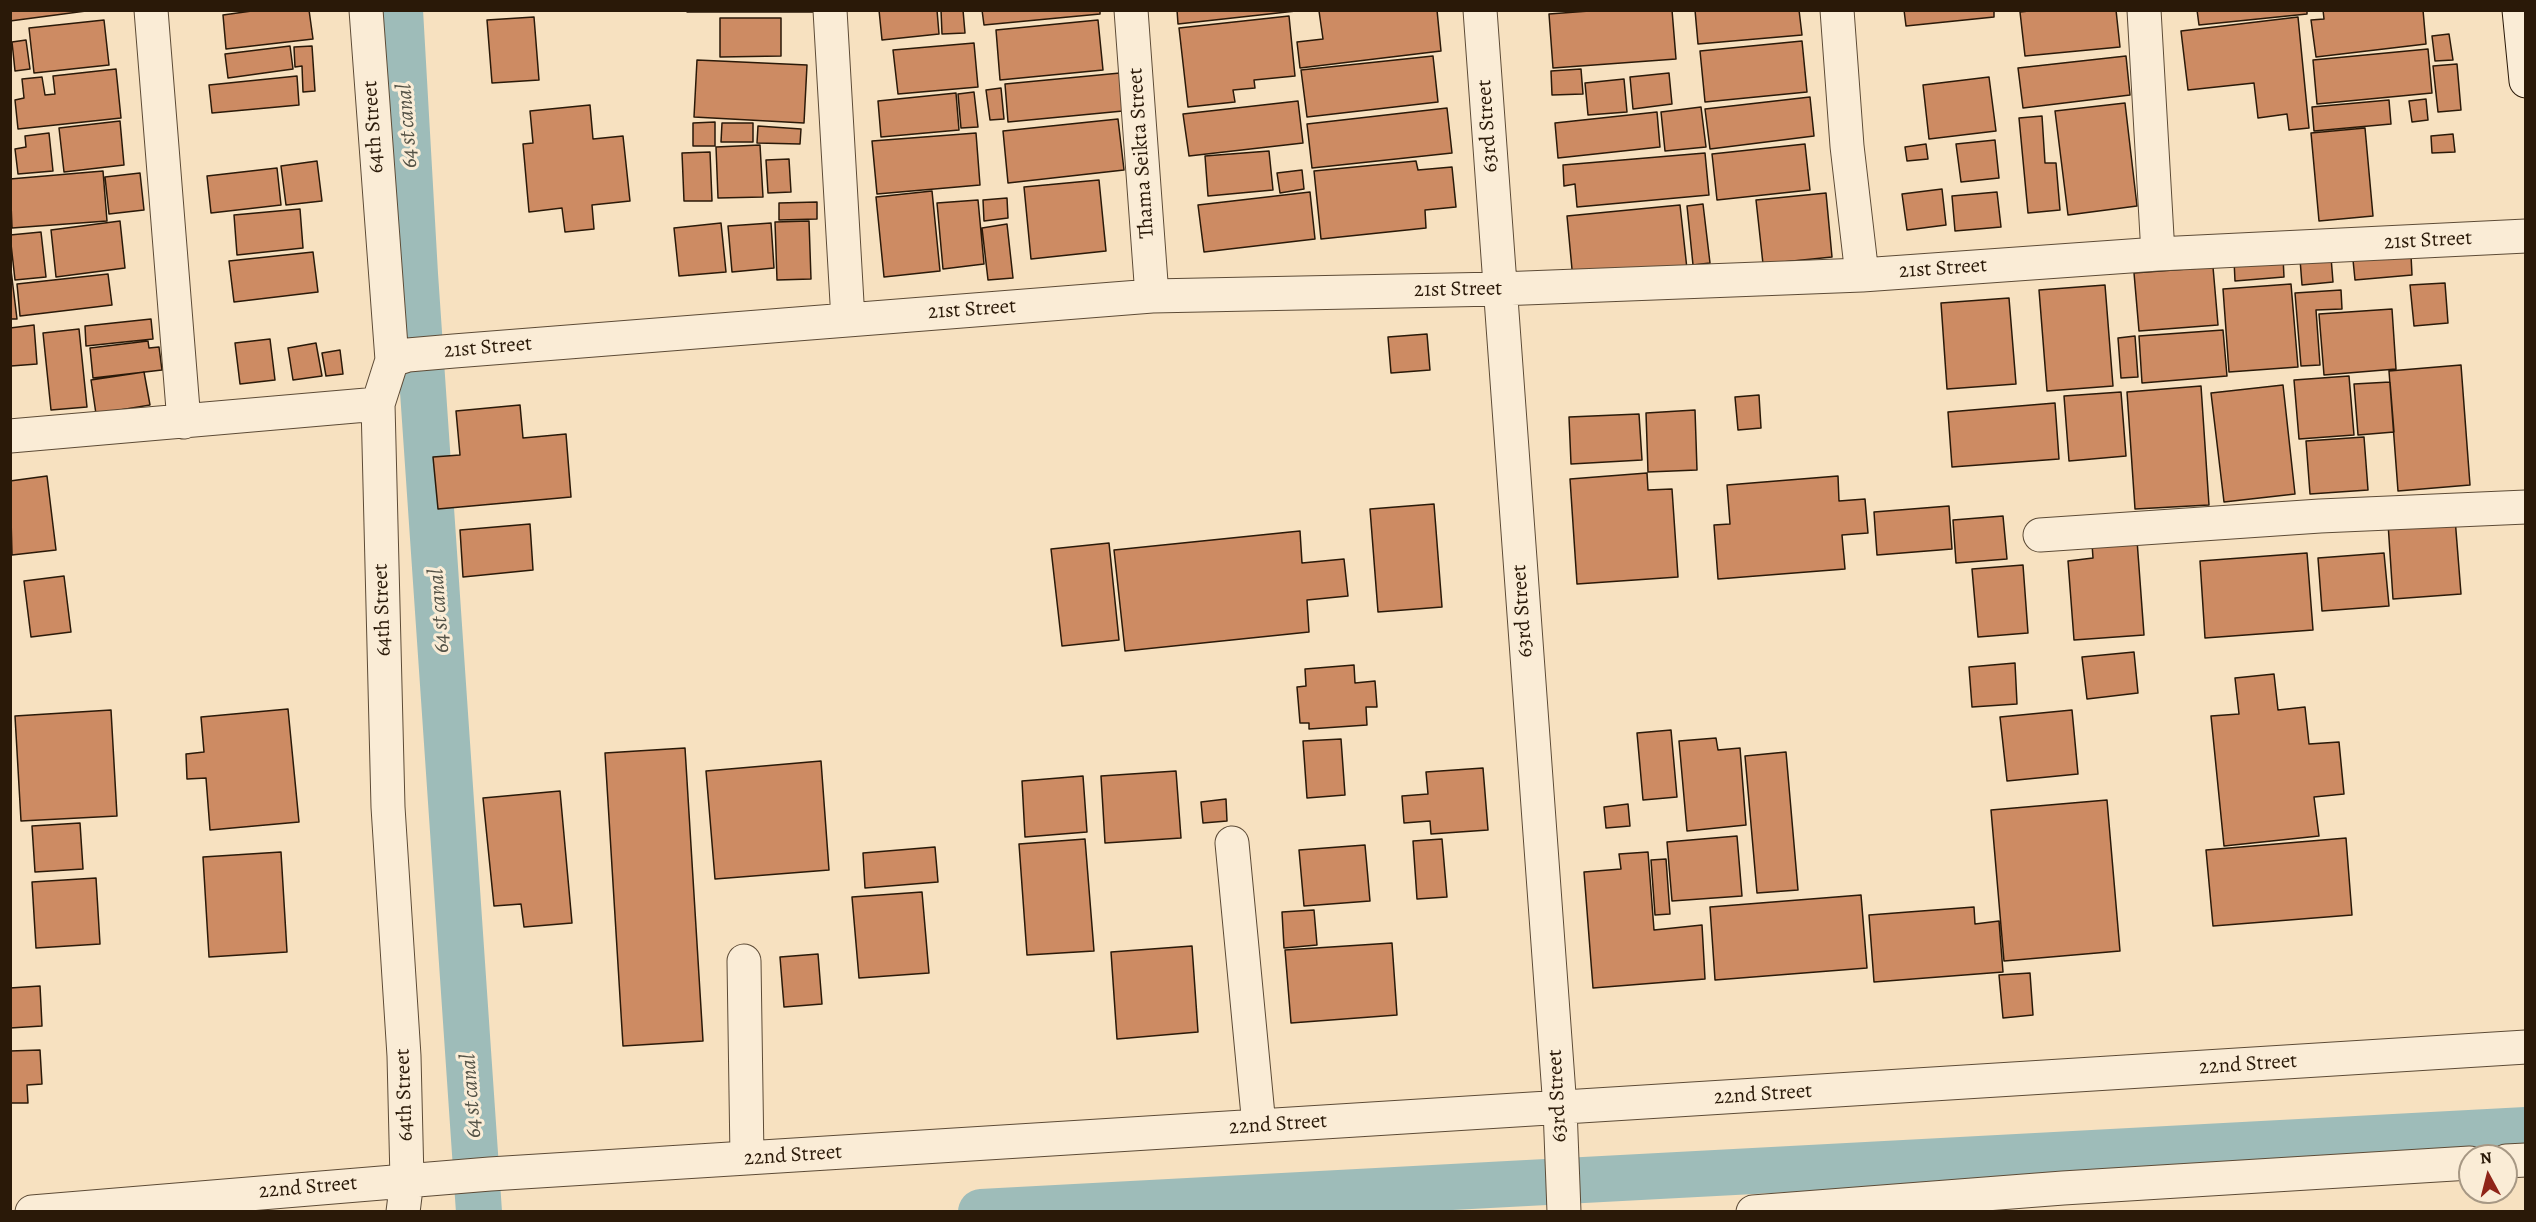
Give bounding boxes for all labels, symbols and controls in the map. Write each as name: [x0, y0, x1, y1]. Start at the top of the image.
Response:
street label: Thama Seikta Street: [1123, 67, 1161, 239]
street label: 63rd Street: [1472, 79, 1504, 173]
street label: 64th Street: [358, 80, 390, 174]
water label: 64 st canal: [392, 83, 424, 169]
street label: 21st Street: [2383, 226, 2473, 256]
street label: 21st Street: [1898, 253, 1988, 285]
street label: 21st Street: [1414, 277, 1502, 303]
street label: 21st Street: [927, 294, 1017, 326]
street label: 21st Street: [443, 332, 533, 364]
street label: 64th Street: [369, 563, 397, 657]
street label: 63rd Street: [1507, 564, 1539, 658]
water label: 64 st canal: [424, 568, 456, 654]
street label: 64th Street: [391, 1048, 419, 1142]
street label: 63rd Street: [1543, 1049, 1573, 1143]
street label: 22nd Street: [2198, 1049, 2298, 1081]
water label: 64 st canal: [456, 1053, 488, 1139]
street label: 22nd Street: [1713, 1079, 1813, 1111]
street label: 22nd Street: [1228, 1109, 1328, 1141]
street label: 22nd Street: [743, 1140, 843, 1172]
north arrow: [2458, 1144, 2518, 1204]
text: N: [2479, 1146, 2493, 1170]
street label: 22nd Street: [258, 1171, 358, 1205]

